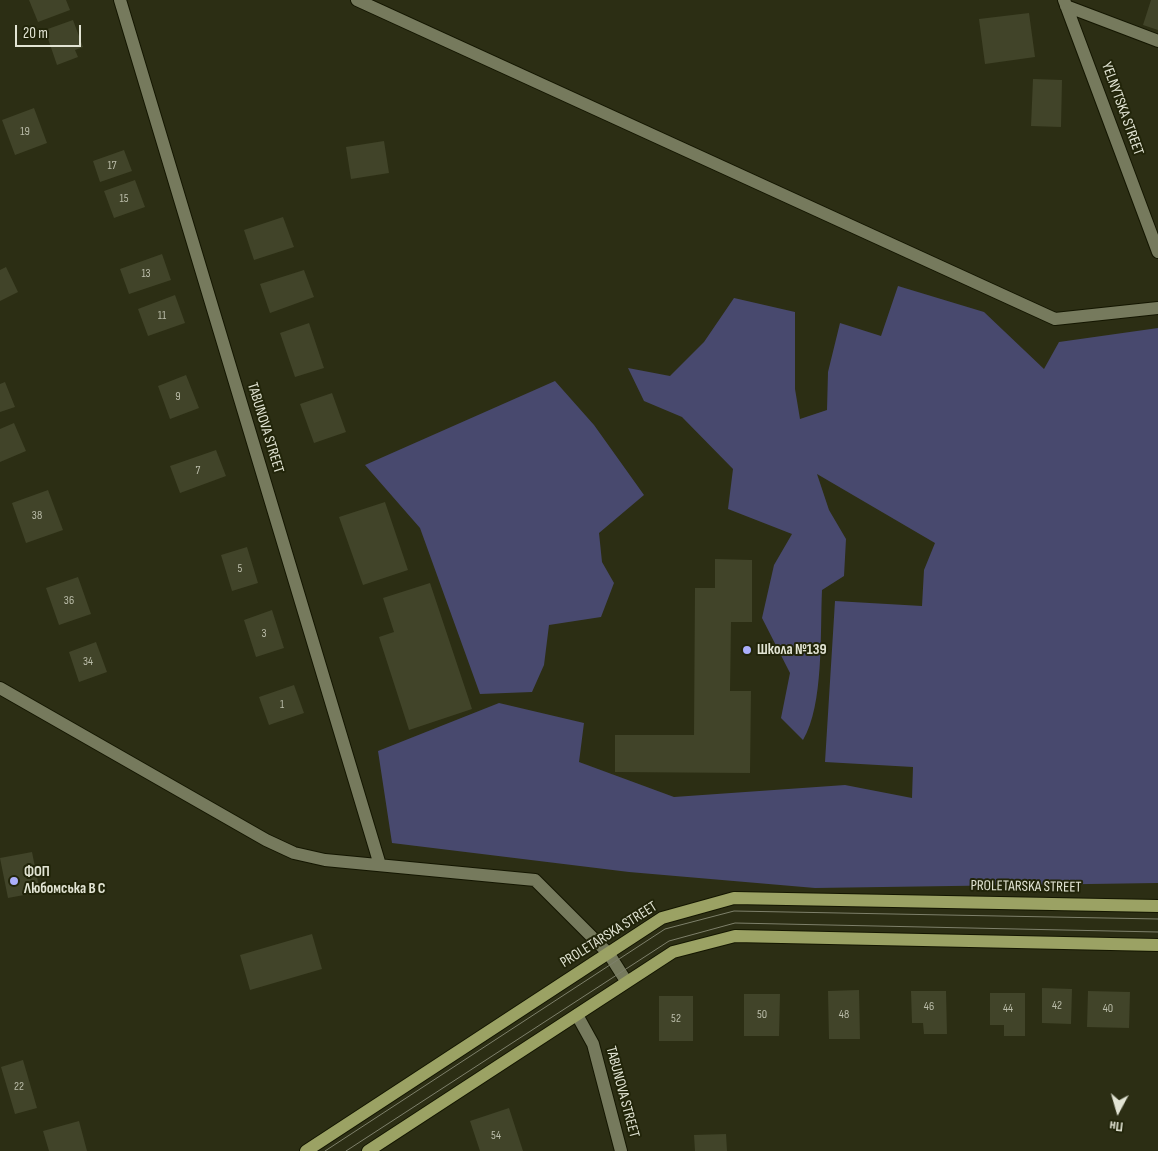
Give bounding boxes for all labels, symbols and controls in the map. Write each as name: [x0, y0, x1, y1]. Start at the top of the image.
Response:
scale bar: [18, 15, 84, 47]
text: 20 m: [23, 24, 48, 43]
street label: YELNYTSKA STREET: [1097, 60, 1147, 158]
house number: 19: [20, 125, 30, 139]
house number: 17: [108, 159, 116, 173]
house number: 15: [119, 192, 129, 206]
house number: 13: [141, 267, 151, 281]
house number: 11: [158, 309, 166, 323]
street label: TABUNOVA STREET: [243, 381, 287, 475]
house number: 9: [175, 390, 181, 404]
house number: 7: [196, 464, 200, 478]
house number: 38: [32, 509, 42, 523]
house number: 5: [238, 562, 242, 576]
house number: 36: [64, 594, 74, 608]
house number: 3: [261, 627, 267, 641]
place label: Школа №139: [757, 641, 827, 659]
marker: Школа №139: [741, 644, 753, 656]
house number: 34: [83, 655, 93, 669]
house number: 1: [280, 698, 284, 712]
place label: ФОП Любомська В С: [24, 863, 106, 898]
marker: ФОП Любомська В С: [8, 875, 20, 887]
street label: PROLETARSKA STREET: [970, 877, 1082, 897]
street label: PROLETARSKA STREET: [557, 898, 661, 972]
house number: 42: [1052, 999, 1062, 1013]
house number: 46: [924, 1000, 934, 1014]
house number: 44: [1003, 1002, 1013, 1016]
house number: 40: [1103, 1002, 1113, 1016]
house number: 50: [757, 1008, 767, 1022]
house number: 48: [839, 1008, 849, 1022]
house number: 52: [671, 1012, 681, 1026]
street label: TABUNOVA STREET: [601, 1044, 643, 1140]
house number: 22: [14, 1080, 24, 1094]
north arrow: [1093, 1086, 1143, 1136]
text: Пн: [1109, 1117, 1124, 1136]
house number: 54: [491, 1129, 501, 1143]

